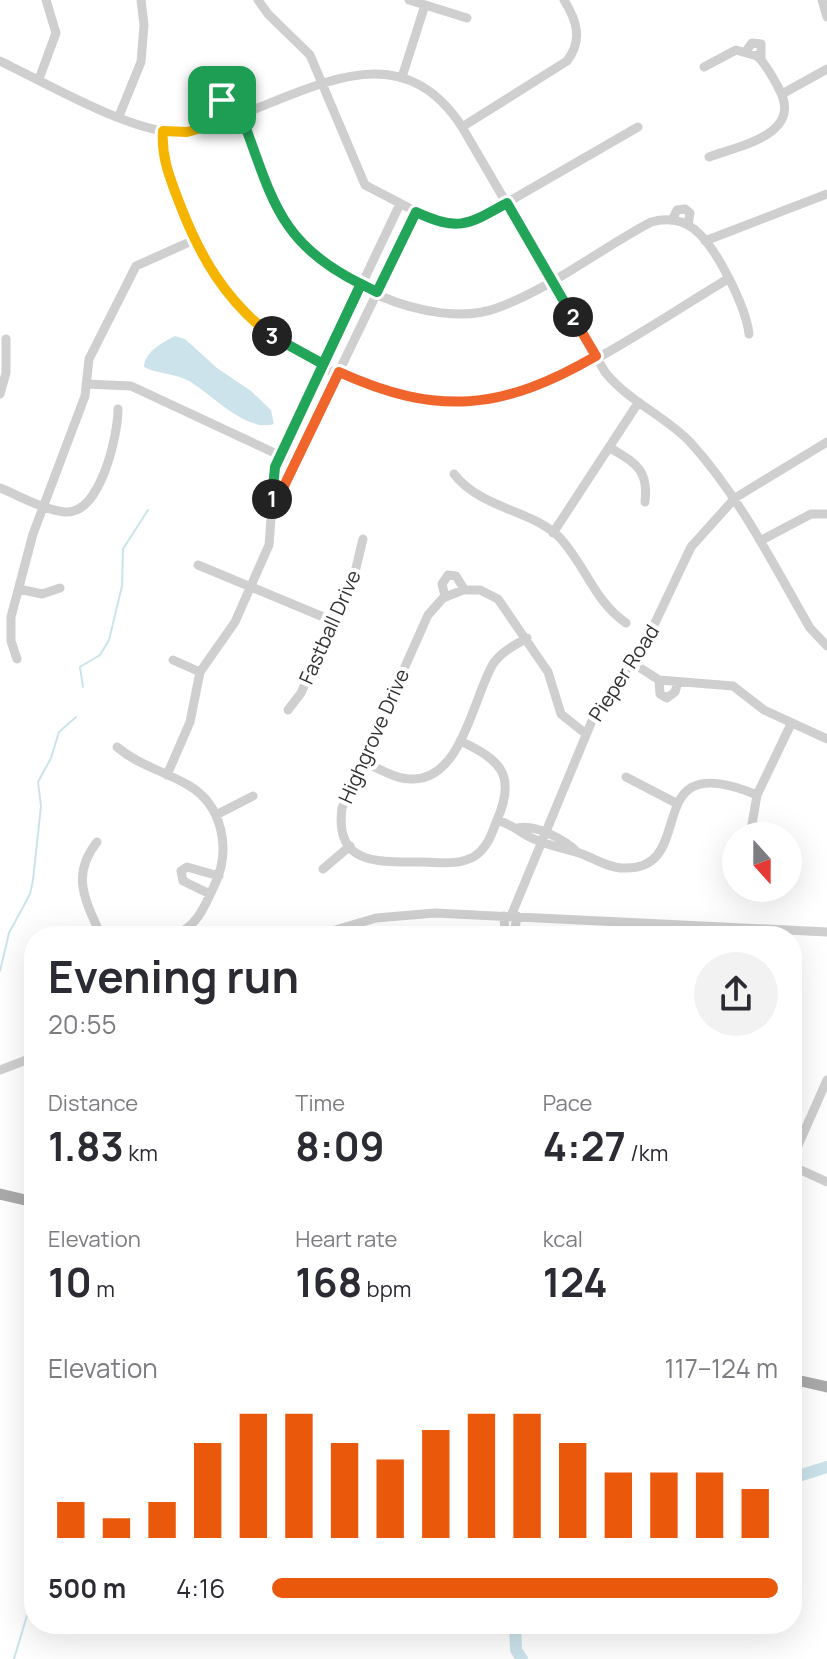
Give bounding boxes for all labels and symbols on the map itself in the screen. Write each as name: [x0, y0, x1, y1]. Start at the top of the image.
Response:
pin: [188, 66, 256, 134]
pin: 2: [553, 297, 593, 337]
pin: 3: [252, 316, 292, 356]
pin: 1: [252, 479, 292, 519]
street label: Fastball Drive: [292, 565, 367, 688]
street label: Pieper Road: [582, 619, 665, 726]
street label: Highgrove Drive: [332, 664, 415, 807]
north arrow: [722, 822, 802, 902]

